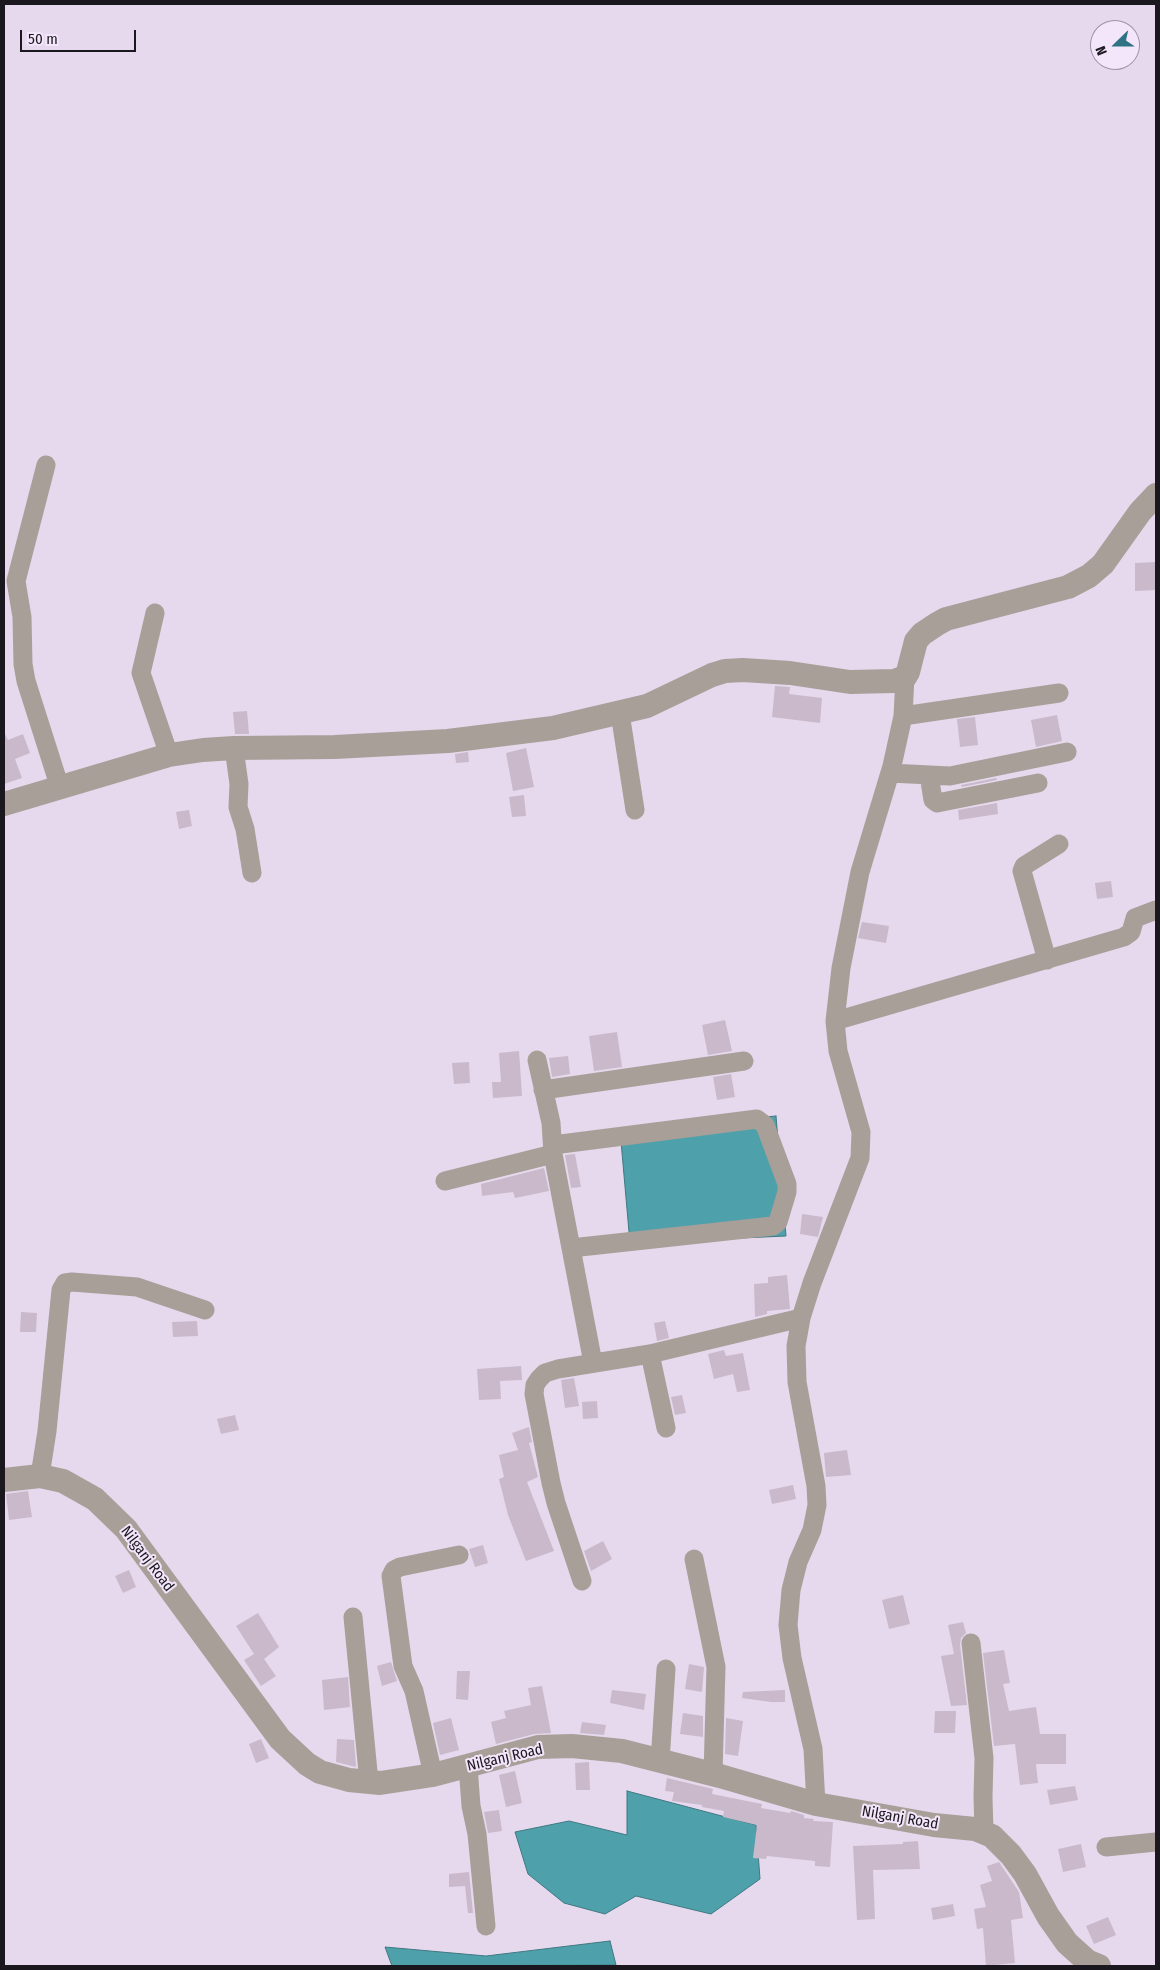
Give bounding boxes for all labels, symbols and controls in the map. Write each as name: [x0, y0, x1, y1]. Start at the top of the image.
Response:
scale bar: [22, 20, 139, 52]
north arrow: [1090, 20, 1140, 70]
text: 50 m: [28, 30, 58, 48]
text: N: [1092, 43, 1111, 58]
street label: Nilganj Road: [117, 1523, 177, 1595]
street label: Nilganj Road: [465, 1741, 545, 1775]
street label: Nilganj Road: [860, 1802, 940, 1834]

